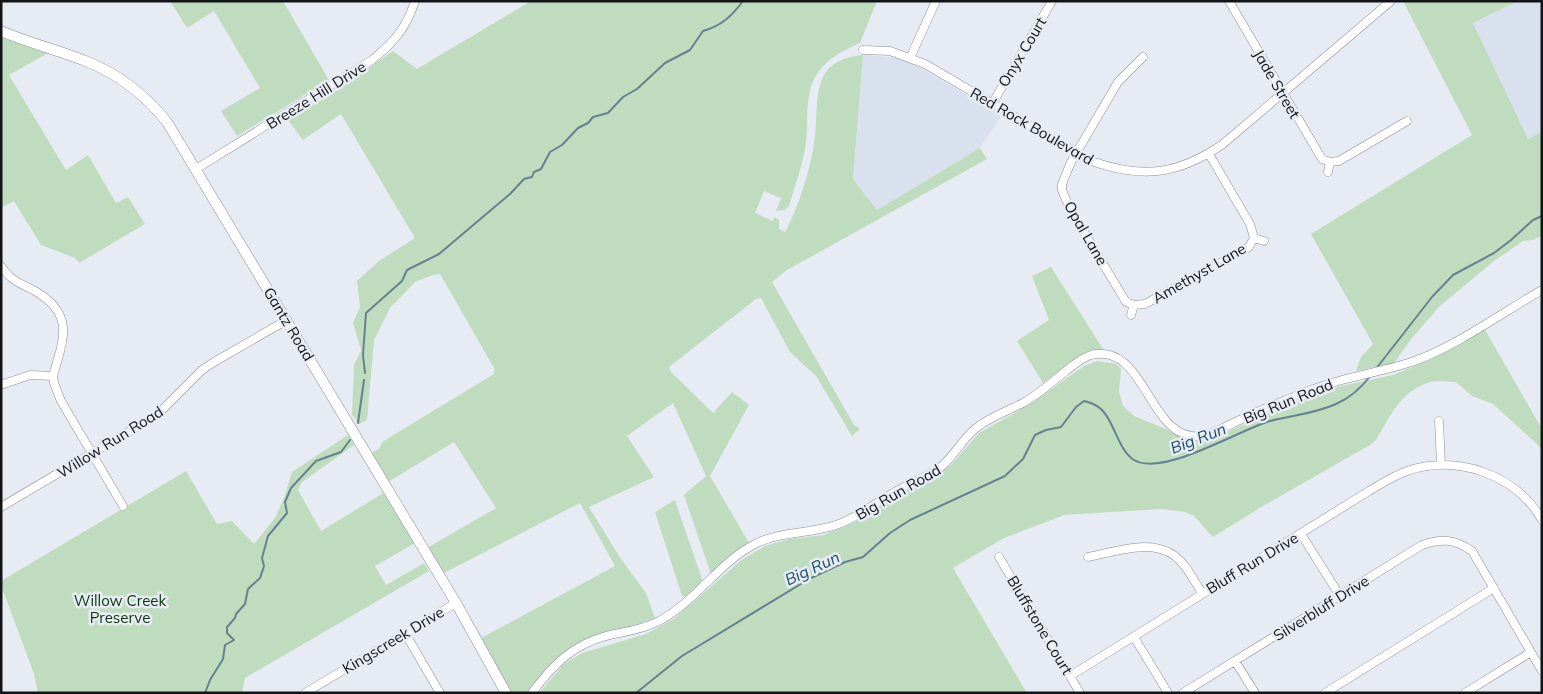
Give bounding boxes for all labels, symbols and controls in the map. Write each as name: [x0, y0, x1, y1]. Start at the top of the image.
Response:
street label: Onyx Court: [994, 14, 1050, 90]
street label: Jade Street: [1250, 46, 1304, 122]
street label: Breeze Hill Drive: [263, 57, 369, 133]
street label: Red Rock Boulevard: [967, 83, 1097, 169]
street label: Opal Lane: [1060, 197, 1112, 269]
street label: Amethyst Lane: [1149, 239, 1249, 307]
street label: Gantz Road: [260, 284, 318, 364]
street label: Big Run Road: [1240, 374, 1336, 428]
street label: Willow Run Road: [54, 402, 166, 482]
water label: Big Run: [1167, 418, 1229, 458]
street label: Big Run Road: [852, 460, 944, 524]
street label: Bluff Run Drive: [1202, 528, 1302, 598]
water label: Big Run: [781, 547, 843, 589]
street label: Silverbluff Drive: [1270, 571, 1372, 645]
street label: Bluffstone Court: [1003, 572, 1077, 678]
park label: Willow Creek Preserve: [74, 591, 166, 627]
street label: Kingscreek Drive: [339, 602, 447, 678]

